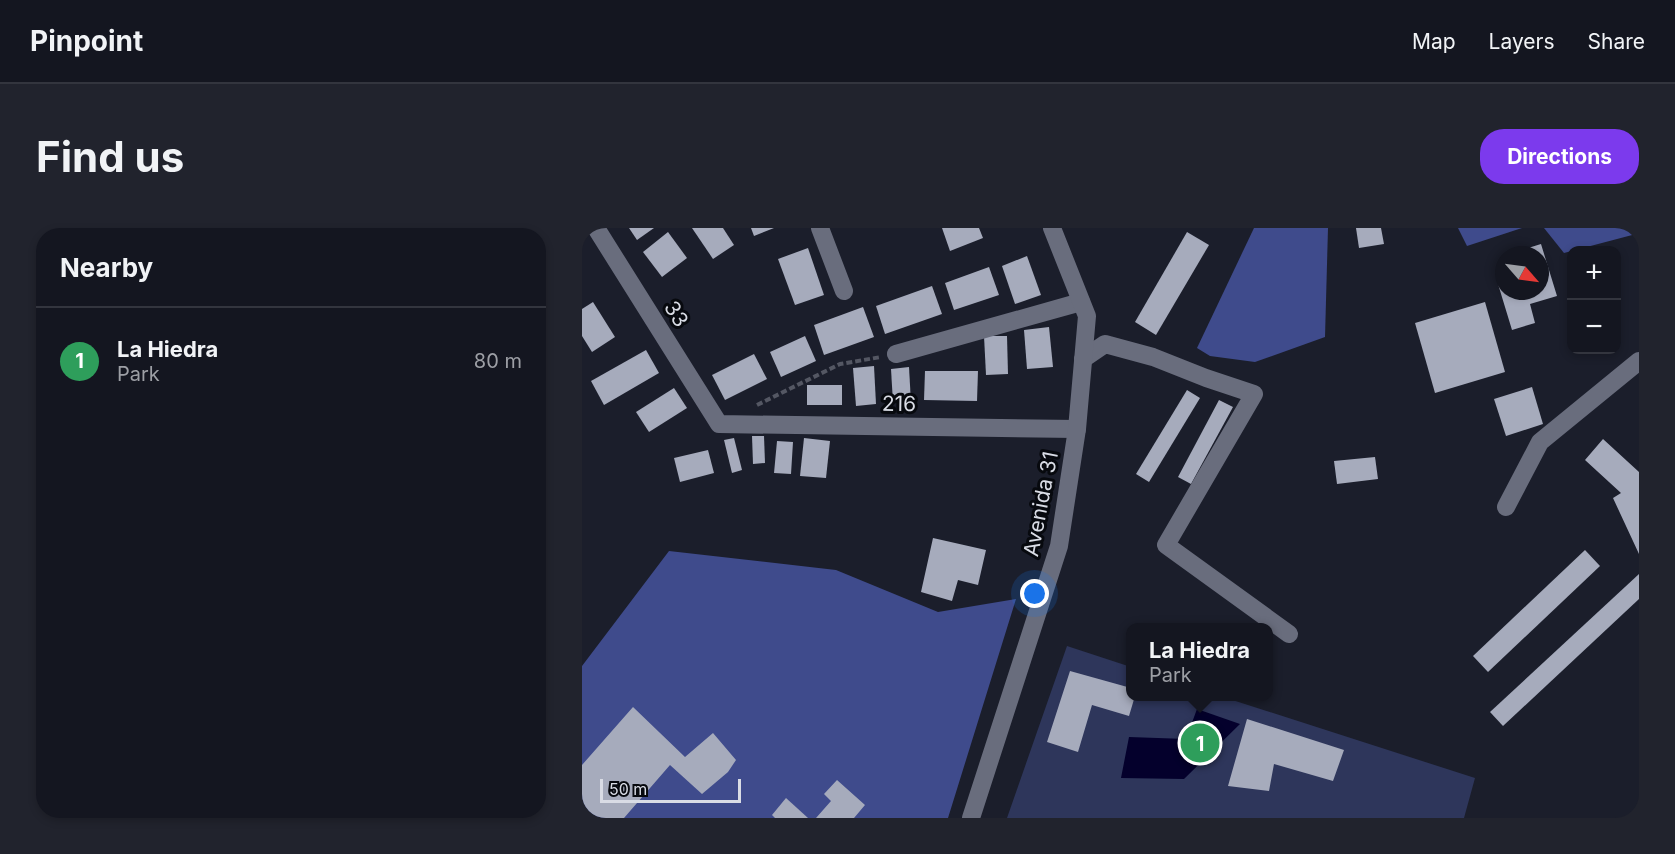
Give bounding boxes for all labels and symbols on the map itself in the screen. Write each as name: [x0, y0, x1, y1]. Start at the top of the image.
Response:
north arrow: [1495, 246, 1549, 300]
street label: 33: [659, 296, 694, 331]
street label: 216: [882, 391, 916, 416]
street label: Avenida 31: [1018, 449, 1063, 558]
your location: [1020, 579, 1049, 608]
pin: 1: [1180, 720, 1220, 766]
scale bar: [600, 776, 741, 804]

